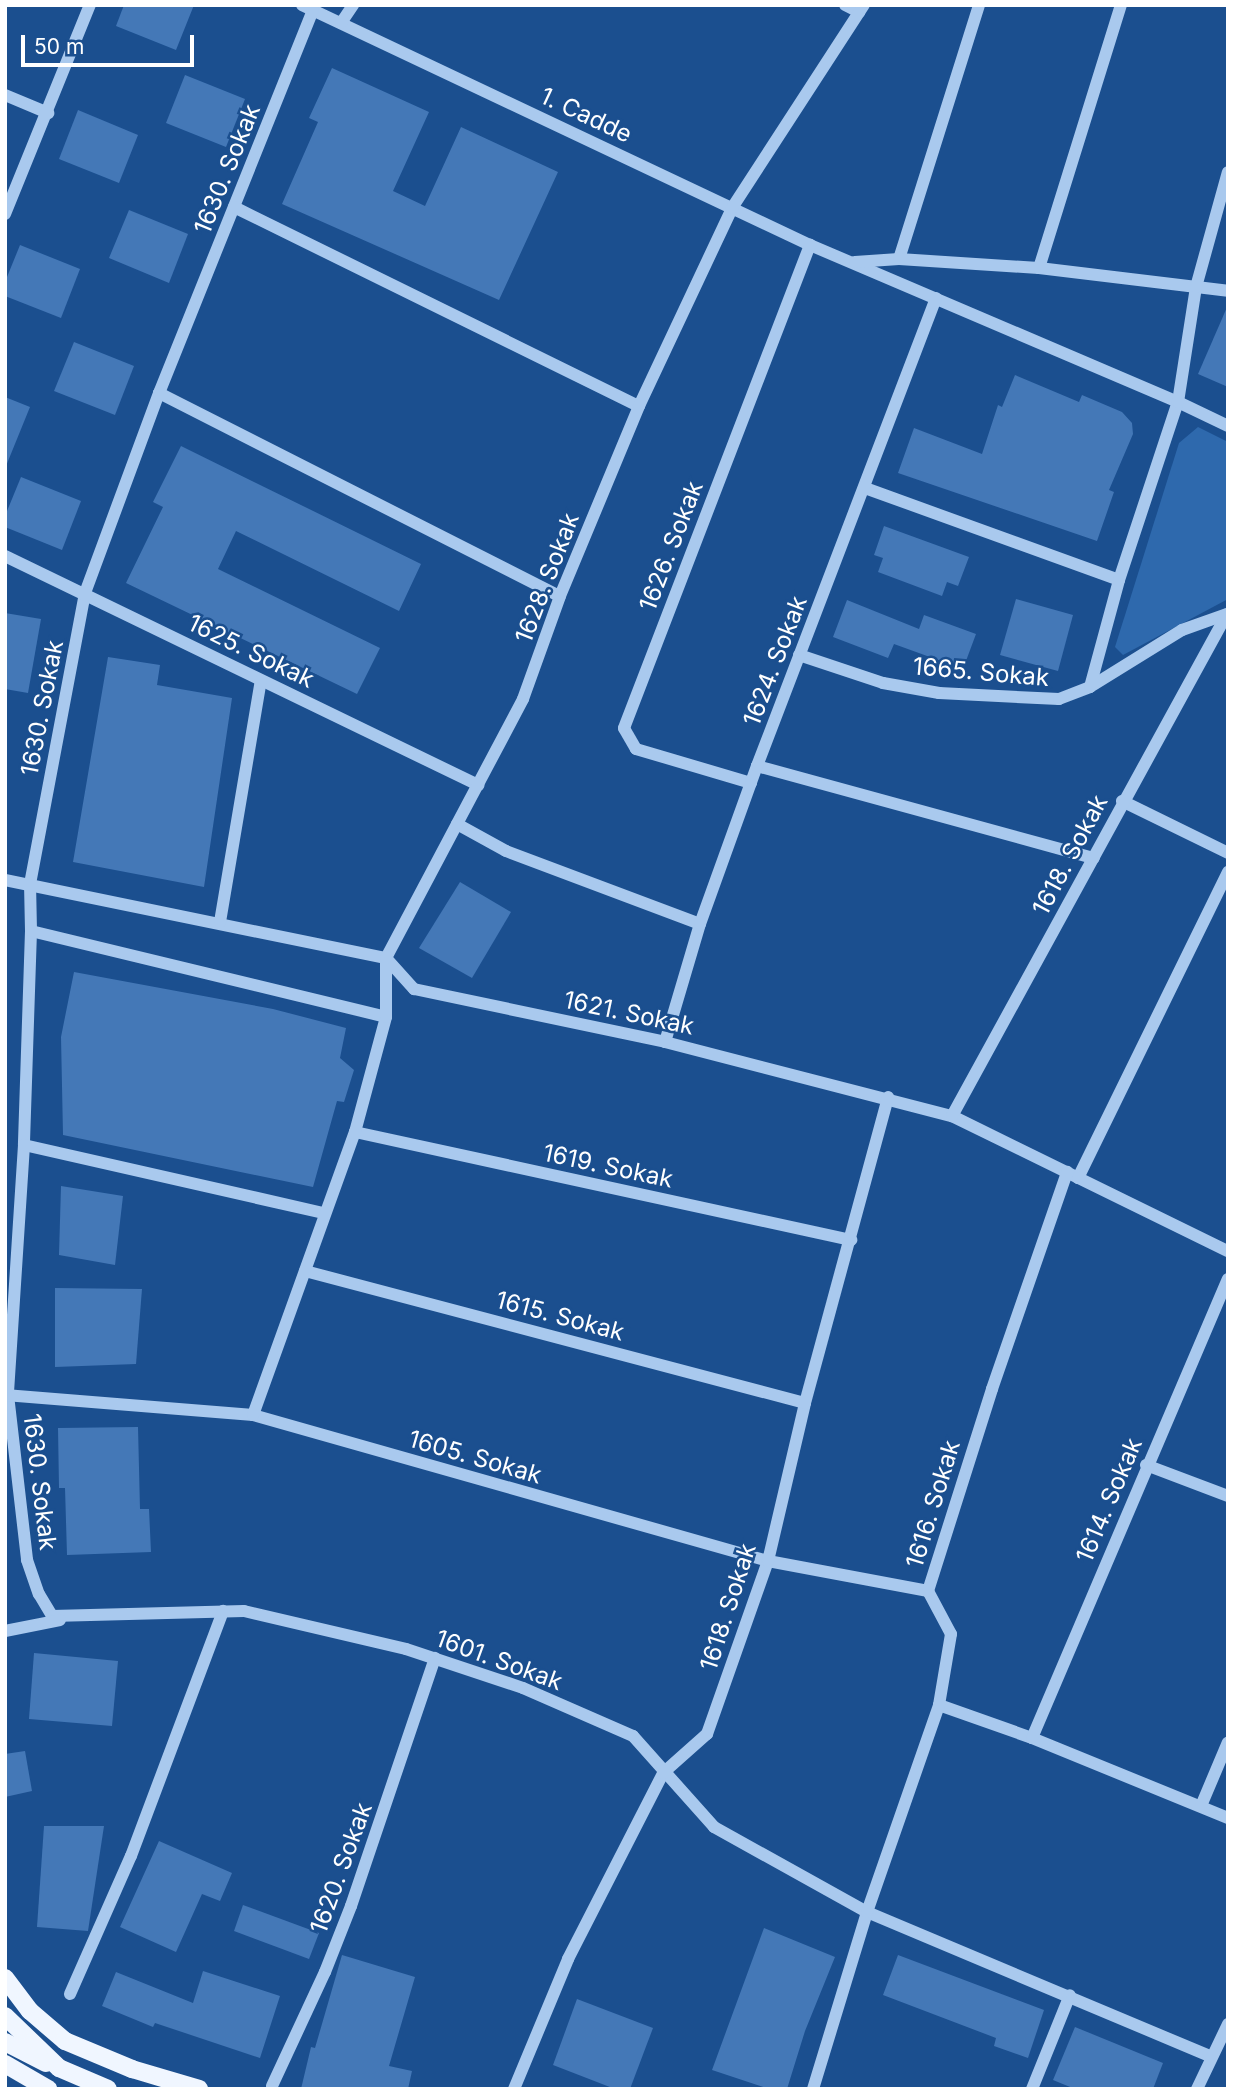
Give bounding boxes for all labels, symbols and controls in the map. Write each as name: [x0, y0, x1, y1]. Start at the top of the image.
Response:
scale bar: [24, 21, 198, 65]
text: 50 m: [34, 34, 84, 59]
street label: 1. Cadde: [536, 81, 636, 149]
street label: 1630. Sokak: [188, 100, 266, 238]
street label: 1626. Sokak: [633, 477, 709, 615]
street label: 1628. Sokak: [509, 509, 585, 647]
street label: 1624. Sokak: [737, 592, 813, 730]
street label: 1625. Sokak: [183, 608, 319, 694]
street label: 1630. Sokak: [15, 638, 69, 778]
street label: 1665. Sokak: [912, 652, 1050, 692]
street label: 1618. Sokak: [1026, 790, 1114, 920]
street label: 1621. Sokak: [561, 985, 697, 1041]
street label: 1619. Sokak: [540, 1138, 676, 1194]
street label: 1615. Sokak: [493, 1285, 627, 1347]
street label: 1630. Sokak: [17, 1412, 63, 1552]
street label: 1605. Sokak: [405, 1424, 545, 1490]
street label: 1614. Sokak: [1070, 1433, 1148, 1567]
street label: 1616. Sokak: [900, 1437, 966, 1571]
street label: 1618. Sokak: [694, 1540, 762, 1674]
street label: 1601. Sokak: [432, 1624, 566, 1696]
street label: 1620. Sokak: [304, 1799, 378, 1937]

